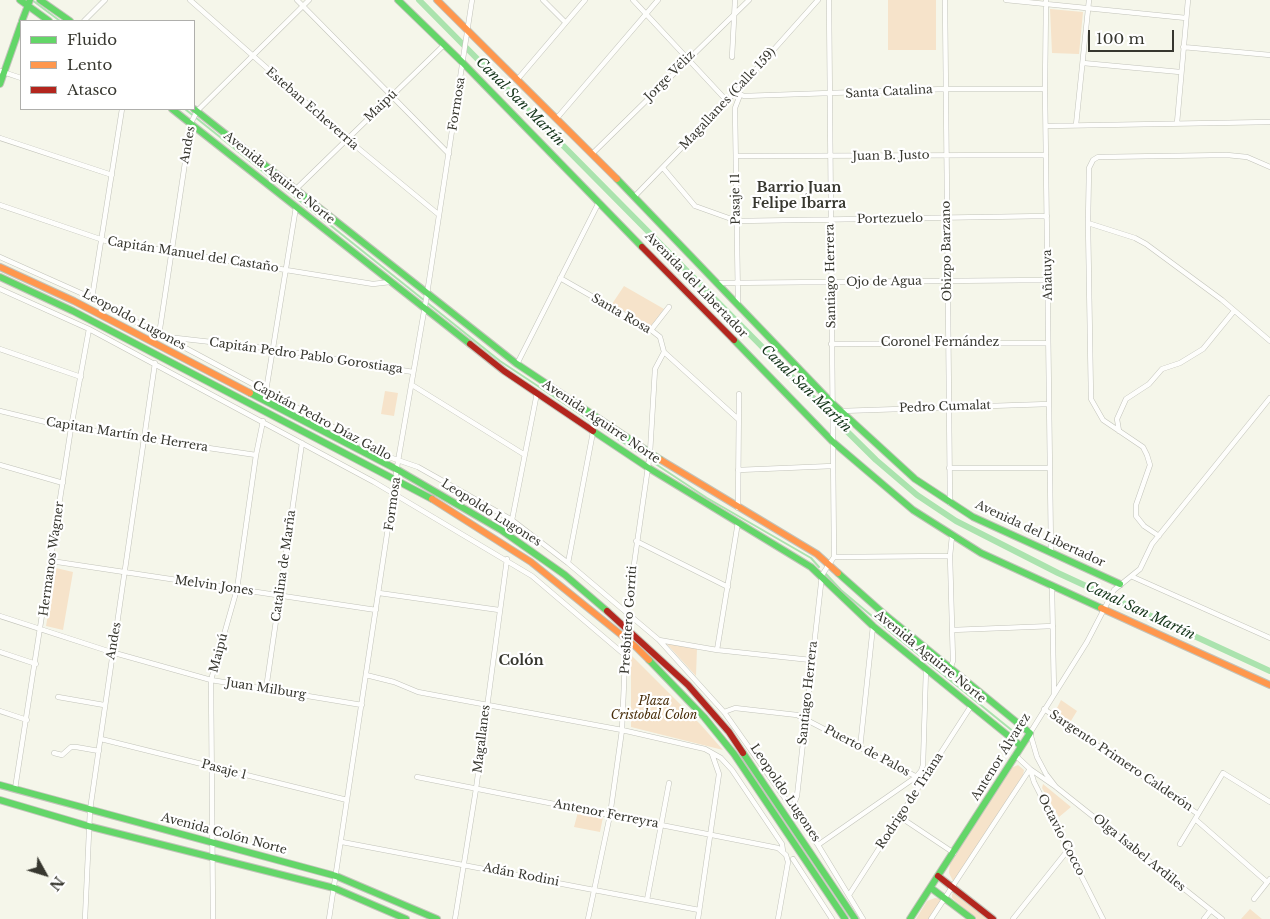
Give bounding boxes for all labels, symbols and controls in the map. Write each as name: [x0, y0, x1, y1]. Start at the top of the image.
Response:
legend: [20, 20, 195, 110]
scale bar: [1090, 20, 1176, 52]
text: 100 m: [1096, 29, 1145, 48]
text: Fluido: [67, 30, 117, 49]
street label: Magallanes (Calle 159): [677, 45, 779, 153]
street label: Jorge Véliz: [642, 48, 698, 104]
water label: Canal San Martín: [472, 54, 568, 150]
text: Lento: [67, 55, 112, 74]
street label: Esteban Echeverría: [263, 65, 361, 153]
street label: Formosa: [446, 76, 468, 132]
text: Atasco: [67, 80, 117, 99]
street label: Santa Catalina: [845, 83, 933, 101]
street label: Maipú: [362, 87, 400, 125]
street label: Andes: [178, 125, 198, 165]
street label: Avenida Aguirre Norte: [221, 129, 337, 227]
street label: Juan B. Justo: [852, 148, 930, 164]
street label: Pasaje 11: [728, 173, 744, 225]
district label: Barrio Juan Felipe Ibarra: [752, 180, 846, 212]
street label: Obizpo Barzano: [939, 201, 955, 301]
street label: Portezuelo: [857, 211, 923, 227]
street label: Santiago Herrera: [823, 224, 839, 328]
street label: Avenida del Libertador: [642, 229, 750, 341]
street label: Capitán Manuel del Castaño: [106, 234, 280, 276]
street label: Añatuya: [1040, 249, 1056, 301]
street label: Ojo de Agua: [846, 274, 922, 290]
street label: Leopoldo Lugones: [80, 287, 188, 353]
street label: Santa Rosa: [589, 291, 653, 337]
street label: Capitán Pedro Pablo Gorostiaga: [208, 335, 404, 377]
street label: Coronel Fernández: [881, 336, 999, 350]
water label: Canal San Martín: [757, 342, 855, 436]
street label: Avenida Aguirre Norte: [539, 377, 663, 467]
street label: Capitán Pedro Díaz Gallo: [250, 378, 394, 464]
street label: Pedro Cumalat: [899, 398, 991, 416]
street label: Capitan Martín de Herrera: [45, 415, 209, 455]
street label: Formosa: [382, 476, 404, 532]
street label: Leopoldo Lugones: [438, 476, 544, 550]
street label: Avenida del Libertador: [973, 498, 1107, 570]
street label: Hermanos Wagner: [37, 501, 67, 617]
street label: Catalina de Marña: [269, 509, 299, 623]
street label: Presbítero Gorriti: [618, 565, 640, 675]
street label: Melvin Jones: [174, 573, 254, 599]
water label: Canal San Martín: [1083, 578, 1197, 644]
street label: Avenida Aguirre Norte: [872, 608, 988, 706]
street label: Andes: [104, 621, 124, 661]
street label: Maipú: [207, 632, 231, 674]
street label: Santiago Herrera: [795, 640, 821, 746]
district label: Colón: [498, 653, 544, 669]
street label: Juan Milburg: [225, 676, 307, 702]
park label: Plaza Cristobal Colon: [611, 695, 697, 723]
street label: Magallanes: [471, 704, 493, 774]
street label: Sargento Primero Calderón: [1047, 708, 1195, 814]
street label: Antenor Álvarez: [968, 711, 1034, 803]
street label: Puerto de Palos: [822, 722, 912, 780]
street label: Leopoldo Lugones: [747, 741, 823, 845]
street label: Rodrigo de Triana: [873, 750, 947, 852]
street label: Pasaje 1: [200, 757, 248, 783]
street label: Octavio Cocco: [1034, 792, 1088, 878]
street label: Antenor Ferreyra: [552, 797, 660, 831]
street label: Avenida Colón Norte: [160, 810, 288, 858]
street label: Olga Isabel Ardiles: [1090, 811, 1188, 895]
north arrow: [20, 849, 70, 899]
street label: Adán Rodini: [482, 861, 560, 889]
text: N: [46, 873, 68, 894]

